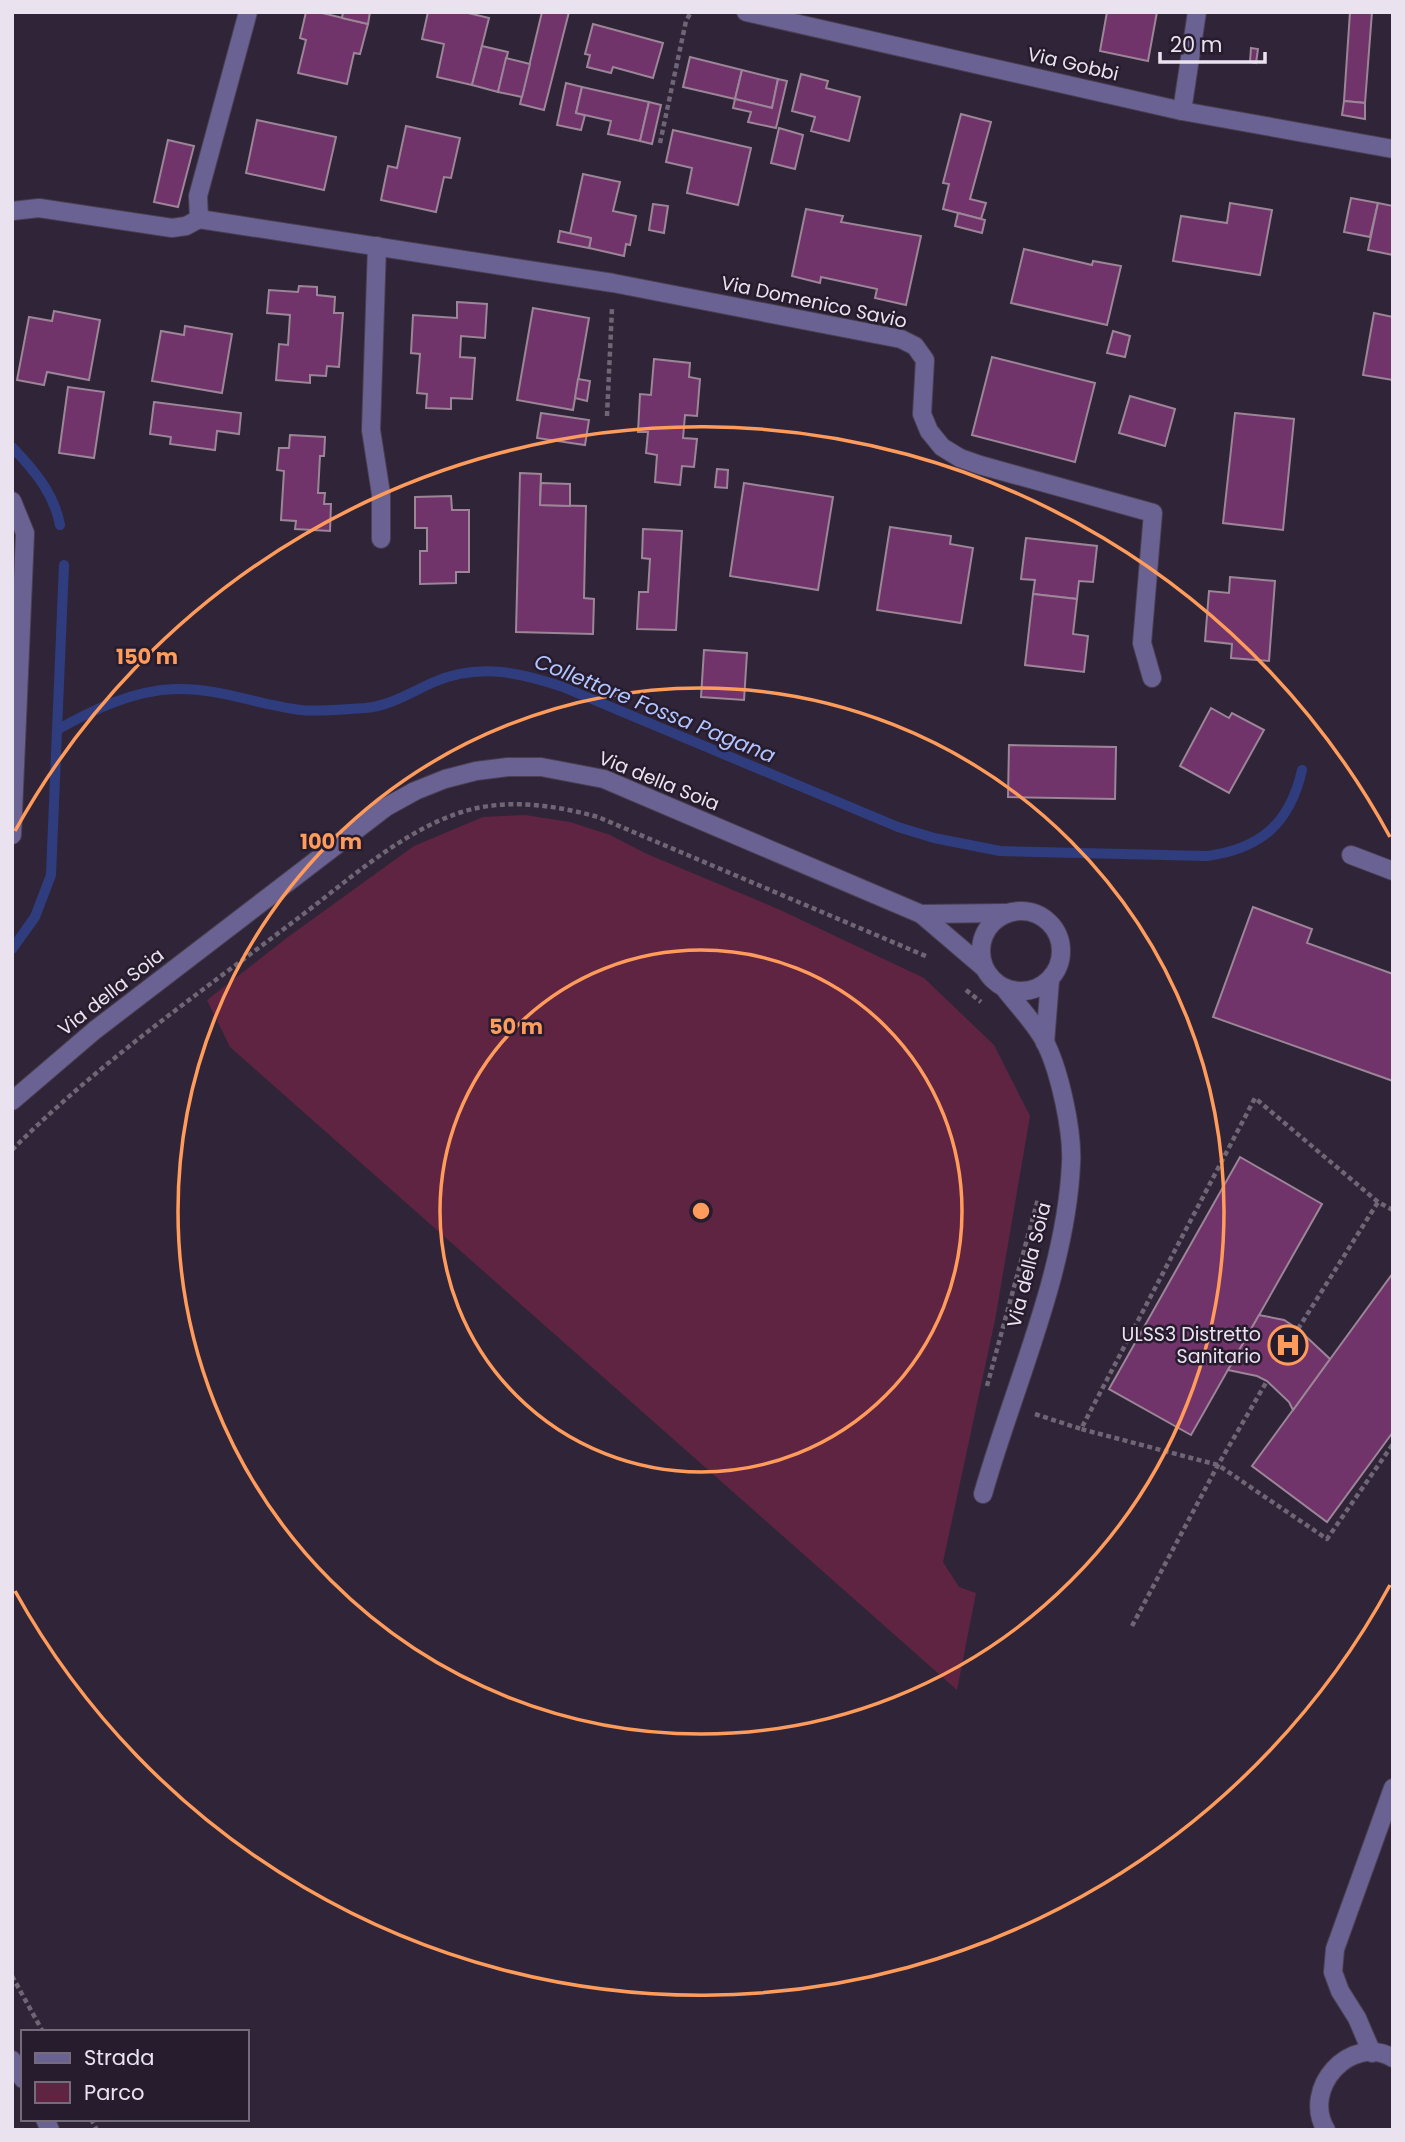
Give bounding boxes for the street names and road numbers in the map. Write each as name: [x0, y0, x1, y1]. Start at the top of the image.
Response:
street label: Via Gobbi: [1025, 40, 1121, 88]
street label: Via Domenico Savio: [719, 269, 909, 335]
street label: Via della Soia: [595, 744, 723, 818]
street label: Via della Soia: [52, 942, 170, 1042]
street label: Via della Soia: [1000, 1200, 1058, 1330]

